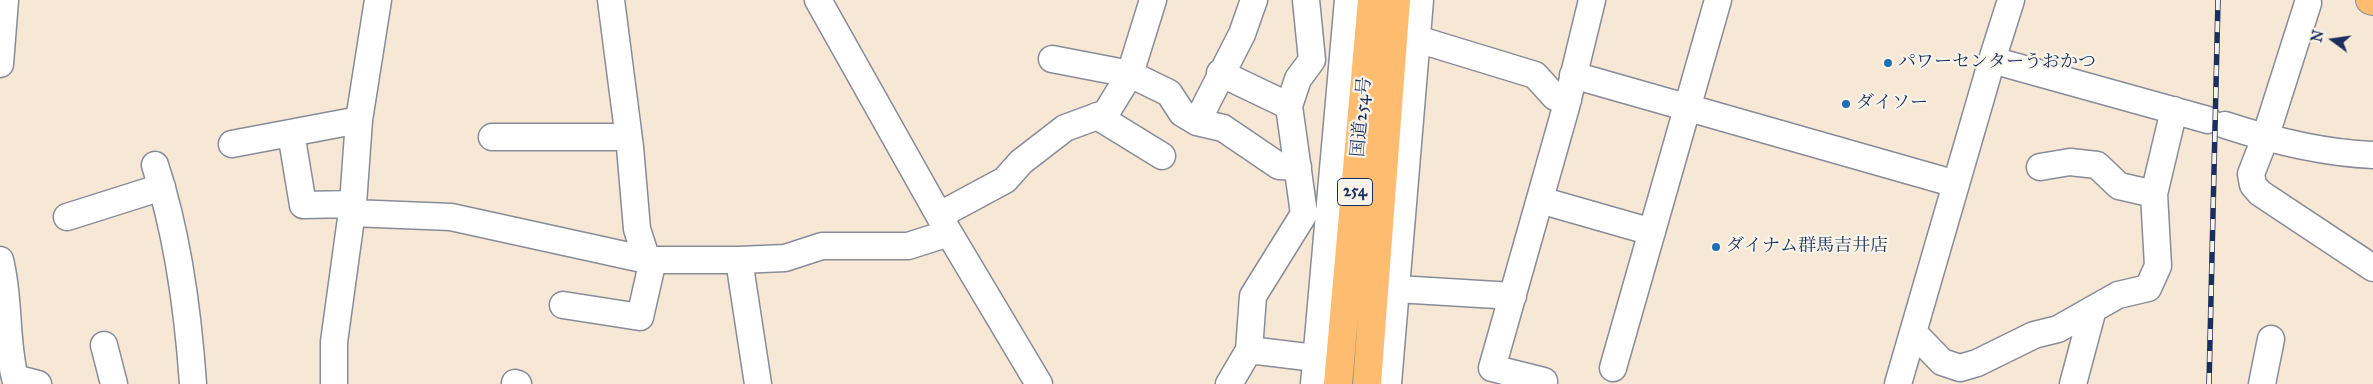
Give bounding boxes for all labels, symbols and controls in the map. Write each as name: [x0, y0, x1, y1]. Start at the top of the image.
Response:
north arrow: [2308, 15, 2358, 65]
text: N: [2308, 28, 2328, 44]
place label: パワーセンターうおかつ: [1898, 52, 2096, 74]
marker: パワーセンターうおかつ: [1882, 57, 1894, 69]
street label: 国道254号: [1348, 76, 1376, 158]
place label: ダイソー: [1856, 93, 1928, 115]
marker: ダイソー: [1840, 98, 1852, 110]
road number: 254: [1338, 178, 1372, 206]
place label: ダイナム群馬吉井店: [1726, 236, 1888, 258]
marker: ダイナム群馬吉井店: [1710, 241, 1722, 253]

